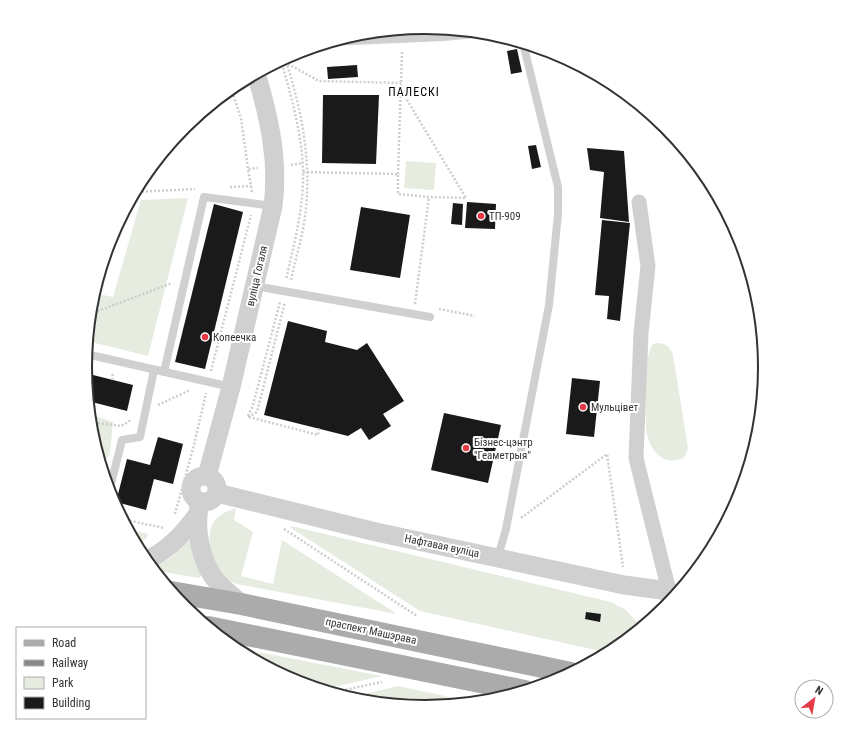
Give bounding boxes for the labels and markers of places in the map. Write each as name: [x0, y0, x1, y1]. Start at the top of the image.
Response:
place label: ТП-909: [489, 210, 521, 223]
marker: ТП-909: [476, 211, 486, 221]
place label: Копеечка: [213, 331, 256, 344]
marker: Копеечка: [200, 332, 210, 342]
place label: Мульцівет: [591, 401, 638, 414]
marker: Мульцівет: [578, 402, 588, 412]
place label: Бізнес-цэнтр "Геаметрыя": [474, 436, 533, 462]
marker: Бізнес-цэнтр "Геаметрыя": [461, 443, 471, 453]

